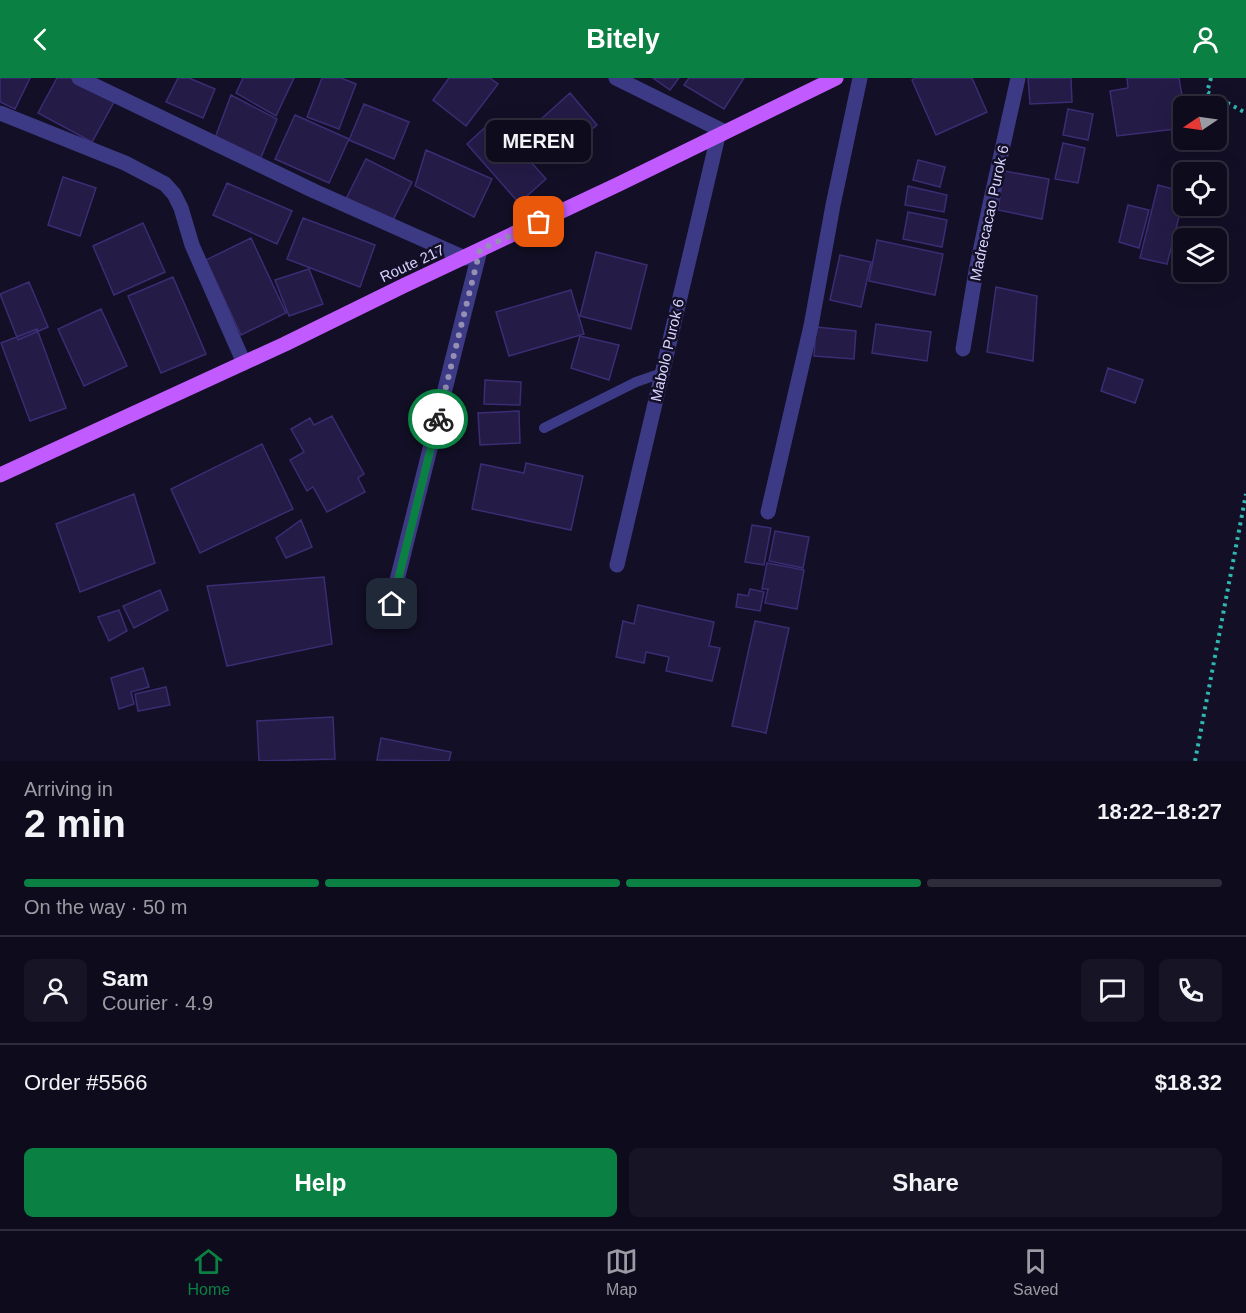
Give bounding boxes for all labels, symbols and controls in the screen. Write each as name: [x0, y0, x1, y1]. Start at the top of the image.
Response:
icon: back: [24, 23, 57, 56]
icon: person: [1189, 23, 1222, 56]
text: Bitely: [586, 24, 660, 54]
north arrow: [1173, 96, 1227, 150]
map controls: [1173, 96, 1227, 282]
callout: MEREN: [486, 120, 592, 162]
text: MEREN: [502, 130, 575, 152]
street label: Madrecacao Purok 6: [966, 144, 1012, 282]
button: locate: [1173, 162, 1227, 216]
pin: [513, 196, 564, 247]
icon: bag: [522, 205, 555, 238]
button: layers: [1173, 228, 1227, 282]
street label: Route 217: [377, 241, 447, 285]
street label: Mabolo Purok 6: [647, 297, 687, 403]
courier: [408, 389, 468, 449]
icon: bike: [422, 403, 455, 436]
pin: [366, 578, 417, 629]
icon: home: [375, 587, 408, 620]
text: Arriving in: [24, 778, 113, 800]
text: 18:22–18:27: [1097, 799, 1222, 824]
text: 2 min: [24, 802, 126, 845]
text: On the way · 50 m: [24, 896, 187, 918]
button: person: [24, 959, 87, 1022]
button: chat: [1081, 959, 1144, 1022]
button: phone: [1159, 959, 1222, 1022]
text: Sam: [102, 966, 148, 991]
text: Courier · 4.9: [102, 992, 213, 1014]
text: Order #5566: [24, 1070, 148, 1095]
text: $18.32: [1155, 1070, 1222, 1095]
button: Help: [24, 1148, 617, 1217]
button: Share: [629, 1148, 1222, 1217]
tab: Home: [187, 1245, 230, 1299]
tab: Map: [605, 1245, 638, 1299]
tab: Saved: [1013, 1245, 1058, 1299]

